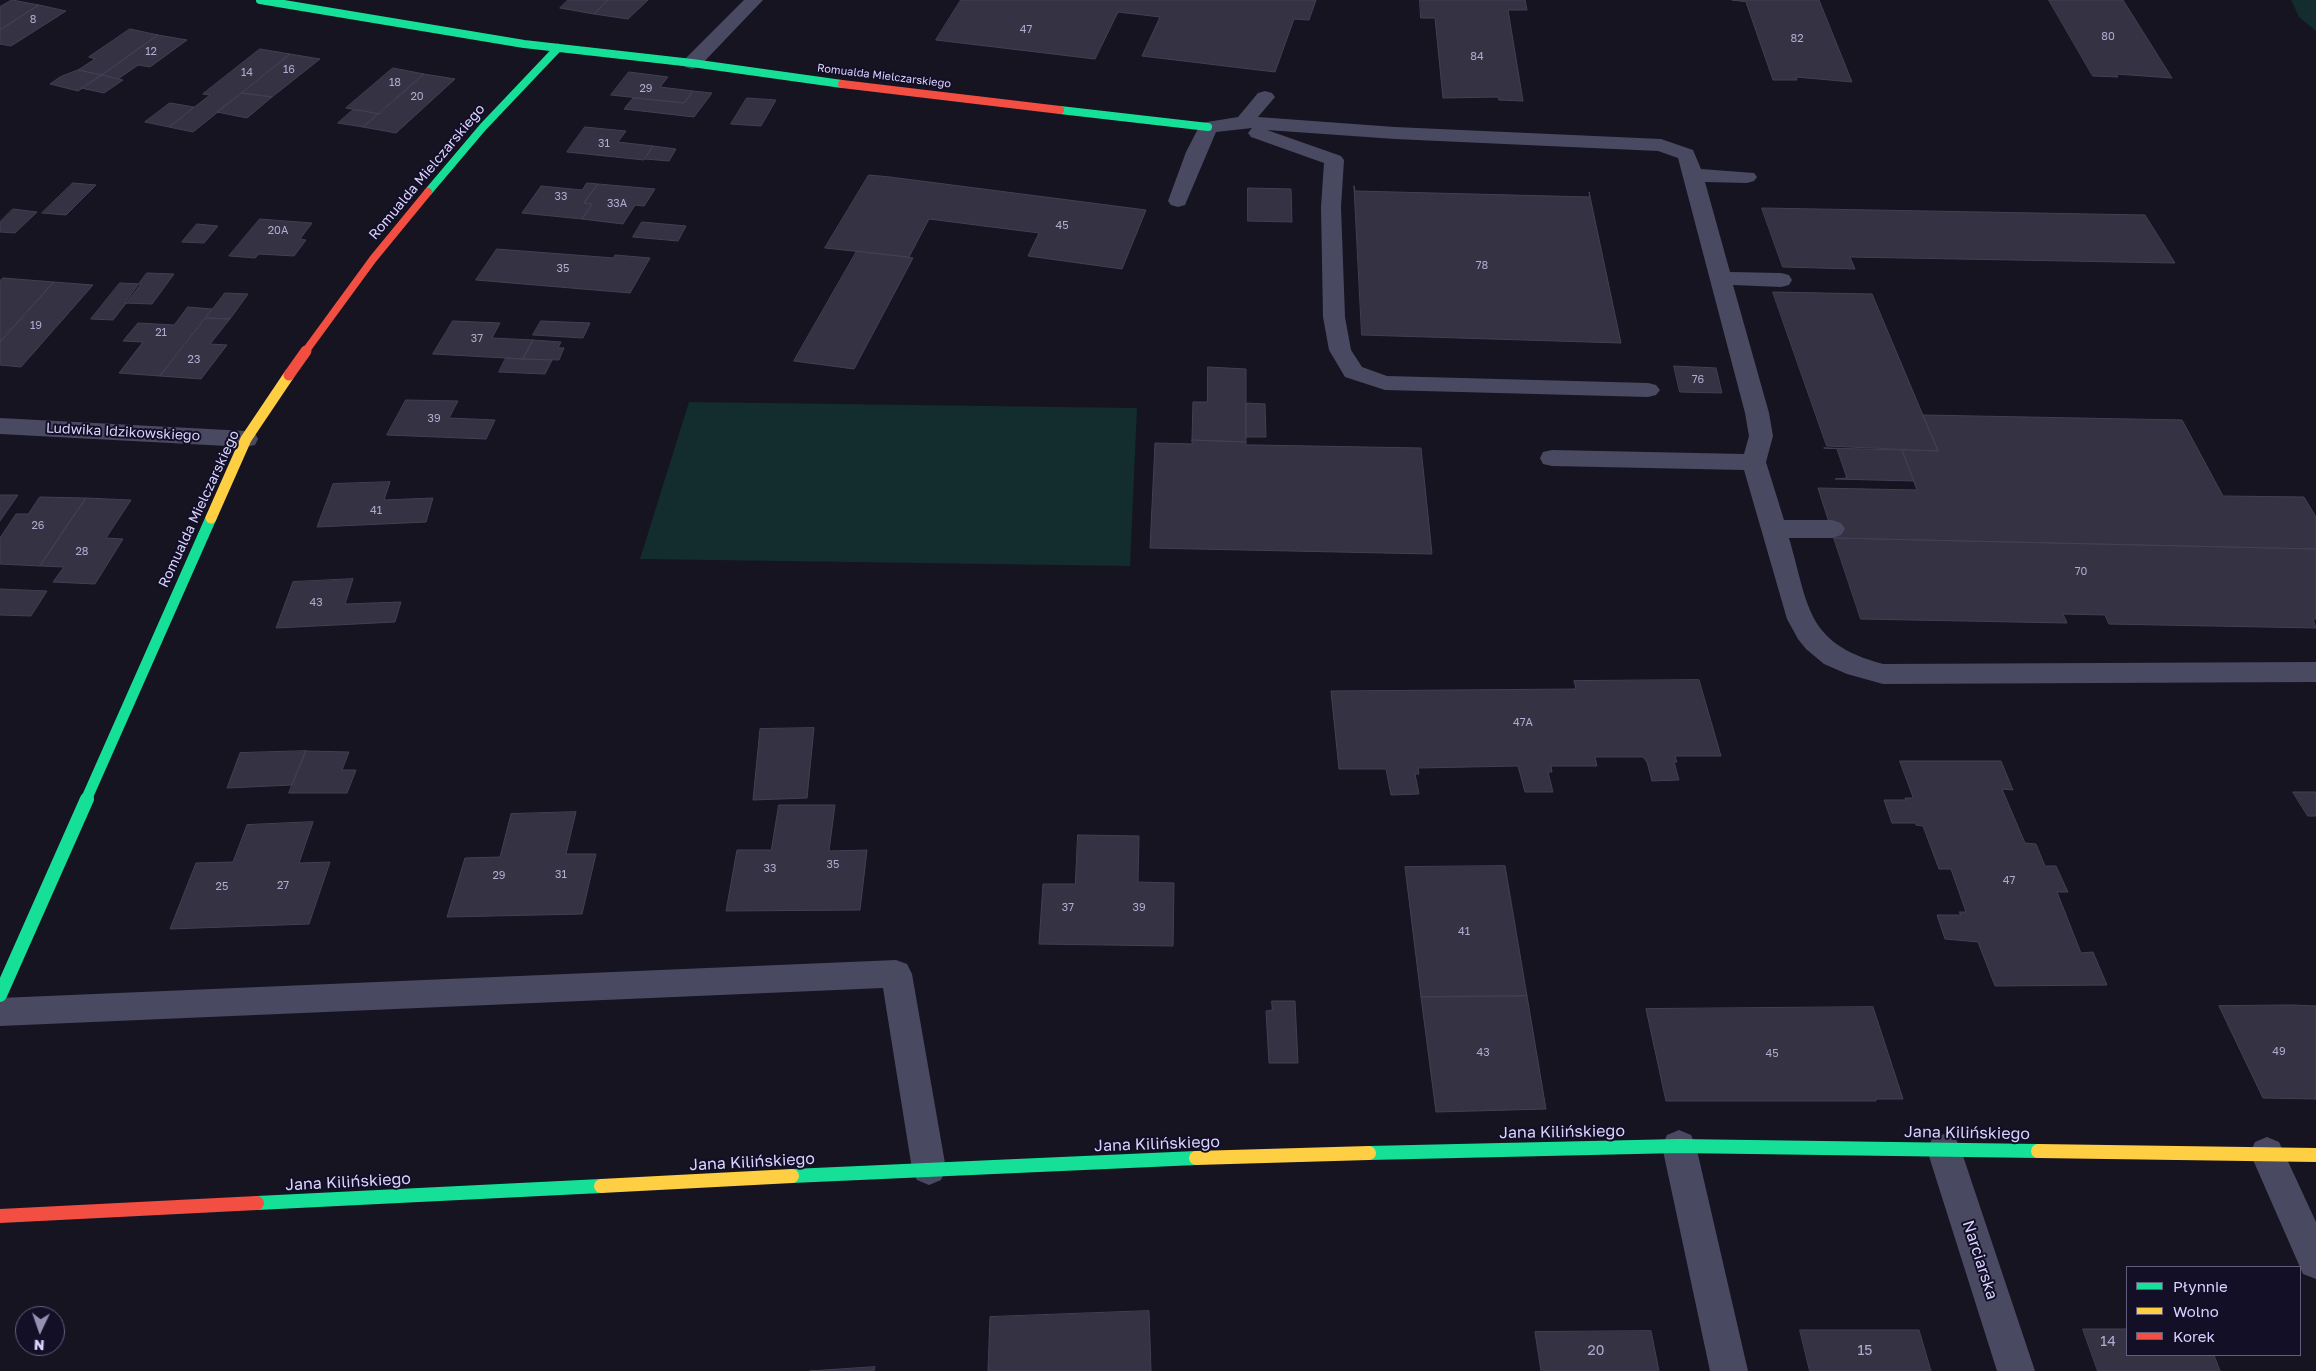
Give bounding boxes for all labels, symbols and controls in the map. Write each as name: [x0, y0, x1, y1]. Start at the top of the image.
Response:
house number: 8: [30, 13, 36, 27]
house number: 47: [1020, 23, 1032, 37]
house number: 80: [2101, 30, 2115, 44]
house number: 82: [1790, 32, 1804, 46]
house number: 12: [145, 45, 157, 59]
house number: 84: [1470, 50, 1484, 64]
street label: Romualda Mielczarskiego: [816, 61, 952, 91]
house number: 16: [283, 63, 295, 77]
house number: 14: [241, 66, 253, 80]
house number: 18: [389, 76, 401, 90]
house number: 29: [639, 82, 653, 96]
house number: 20: [410, 90, 424, 104]
street label: Romualda Mielczarskiego: [365, 101, 489, 243]
house number: 31: [598, 137, 610, 151]
house number: 33: [555, 190, 567, 204]
house number: 33A: [607, 197, 627, 211]
house number: 45: [1055, 219, 1069, 233]
house number: 20A: [268, 224, 288, 238]
house number: 78: [1476, 259, 1488, 273]
house number: 35: [557, 262, 569, 276]
house number: 19: [30, 319, 42, 333]
house number: 21: [155, 326, 167, 340]
house number: 37: [471, 332, 483, 346]
house number: 23: [188, 353, 200, 367]
house number: 76: [1692, 373, 1704, 387]
house number: 39: [427, 412, 441, 426]
street label: Ludwika Idzikowskiego: [45, 420, 201, 444]
street label: Romualda Mielczarskiego: [155, 428, 243, 590]
house number: 41: [370, 504, 382, 518]
house number: 26: [31, 519, 45, 533]
house number: 28: [75, 545, 89, 559]
house number: 70: [2075, 565, 2087, 579]
house number: 43: [309, 596, 323, 610]
house number: 47A: [1513, 716, 1533, 730]
house number: 35: [827, 858, 839, 872]
house number: 33: [764, 862, 776, 876]
house number: 31: [555, 868, 567, 882]
house number: 29: [492, 869, 506, 883]
house number: 47: [2003, 874, 2015, 888]
house number: 27: [277, 879, 289, 893]
house number: 25: [216, 880, 228, 894]
house number: 37: [1062, 901, 1074, 915]
house number: 39: [1132, 901, 1146, 915]
house number: 41: [1458, 925, 1470, 939]
house number: 49: [2272, 1045, 2286, 1059]
house number: 43: [1476, 1046, 1490, 1060]
house number: 45: [1765, 1047, 1779, 1061]
street label: Jana Kilińskiego: [1499, 1121, 1625, 1143]
street label: Jana Kilińskiego: [1904, 1122, 2030, 1144]
street label: Jana Kilińskiego: [1094, 1132, 1220, 1156]
street label: Jana Kilińskiego: [689, 1149, 815, 1175]
street label: Jana Kilińskiego: [285, 1169, 411, 1195]
street label: Narciarska: [1958, 1218, 2002, 1302]
legend: [2126, 1266, 2301, 1356]
text: Płynnie: [2173, 1277, 2228, 1295]
text: Wolno: [2173, 1302, 2219, 1320]
north arrow: [15, 1306, 65, 1356]
text: Korek: [2173, 1327, 2215, 1345]
house number: 14: [2100, 1334, 2116, 1350]
text: N: [33, 1337, 45, 1354]
house number: 20: [1588, 1343, 1604, 1359]
house number: 15: [1858, 1343, 1872, 1359]

